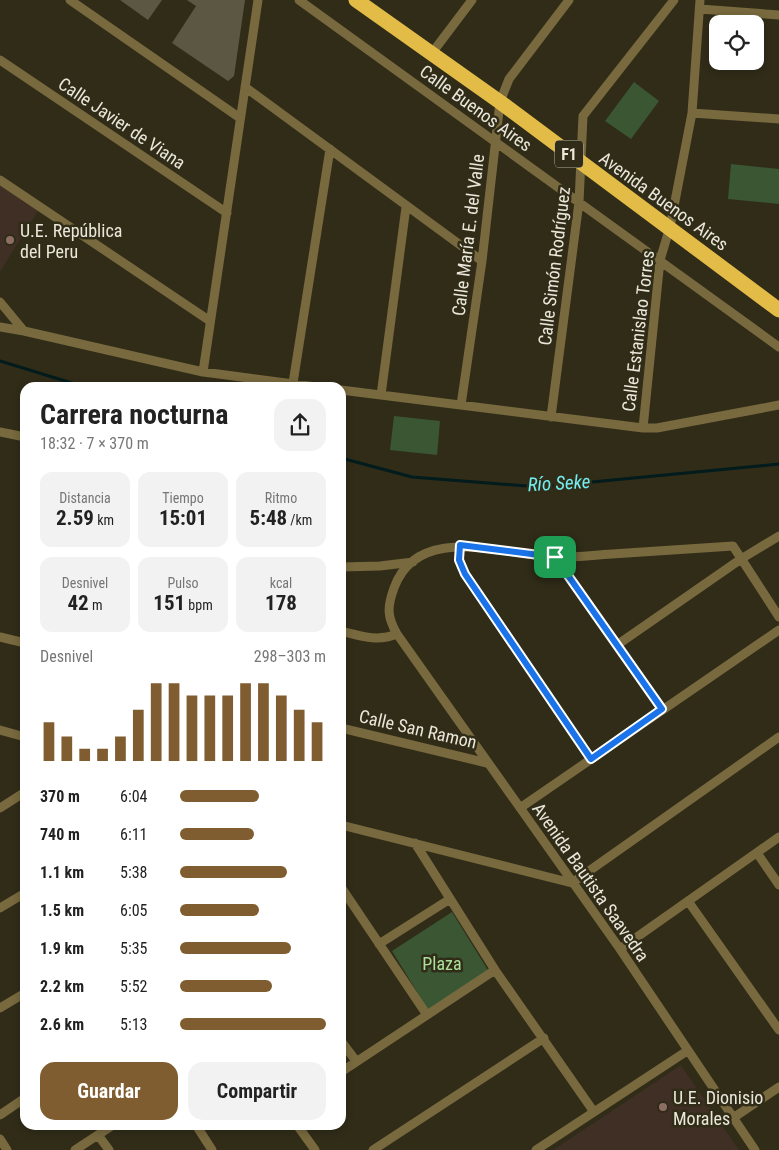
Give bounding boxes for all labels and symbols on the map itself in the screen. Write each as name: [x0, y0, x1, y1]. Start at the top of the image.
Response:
street label: Calle Buenos Aires: [416, 60, 536, 156]
street label: Calle Javier de Viana: [55, 73, 189, 173]
road number: F1: [555, 140, 583, 168]
street label: Avenida Buenos Aires: [596, 147, 732, 255]
street label: Calle María E. del Valle: [448, 153, 488, 317]
street label: Calle Simón Rodríguez: [534, 185, 574, 347]
place label: U.E. República del Peru: [20, 220, 122, 262]
marker: U.E. República del Peru: [4, 234, 16, 246]
street label: Calle Estanislao Torres: [618, 249, 658, 413]
water label: Río Seke: [527, 470, 591, 496]
pin: [534, 536, 576, 578]
street label: Calle San Ramon: [357, 705, 479, 753]
street label: Avenida Bautista Saavedra: [528, 799, 654, 965]
park label: Plaza: [422, 953, 462, 974]
place label: U.E. Dionisio Morales: [673, 1087, 763, 1129]
marker: U.E. Dionisio Morales: [657, 1101, 669, 1113]

